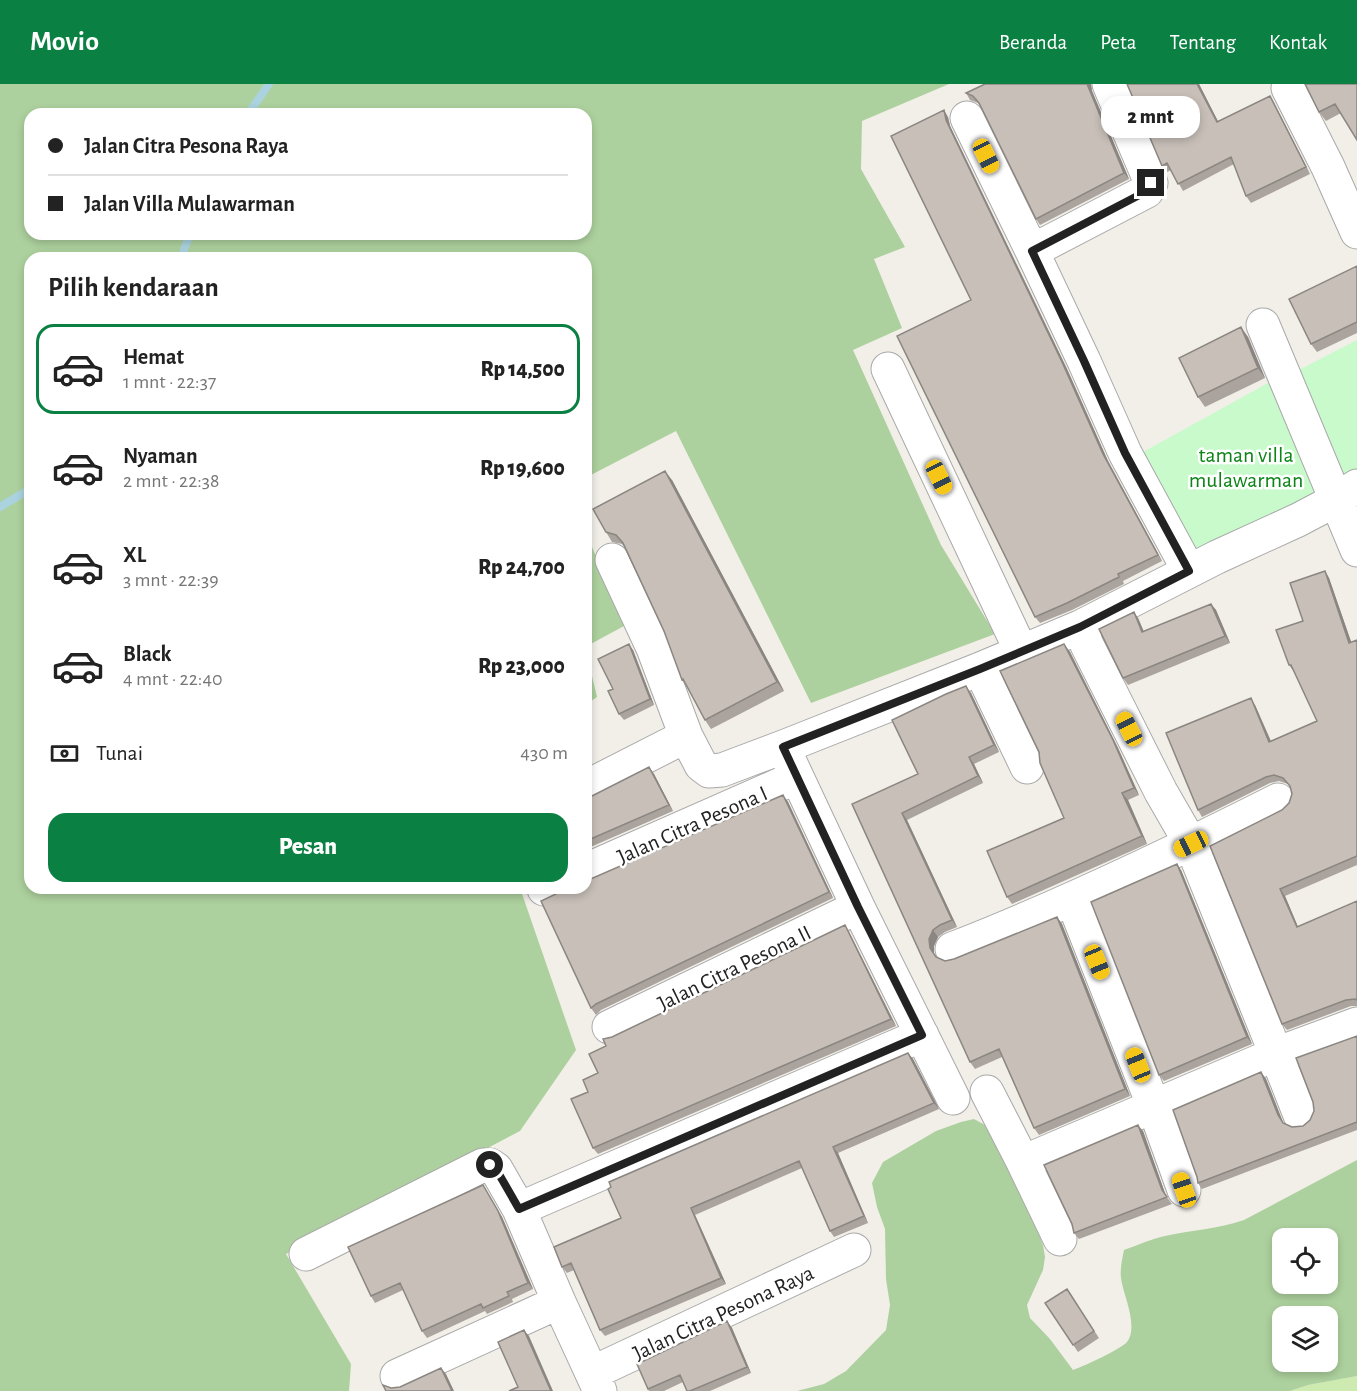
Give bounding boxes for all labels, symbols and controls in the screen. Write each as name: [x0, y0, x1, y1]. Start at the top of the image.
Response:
text: Movio: [30, 28, 99, 56]
text: Beranda: [999, 32, 1067, 53]
text: Peta: [1100, 32, 1136, 53]
text: Tentang: [1169, 32, 1236, 53]
text: Kontak: [1269, 32, 1327, 53]
callout: 2 mnt: [1102, 96, 1200, 138]
text: 2 mnt: [1127, 107, 1174, 127]
text: Jalan Citra Pesona Raya: [84, 135, 289, 157]
car: [970, 136, 1002, 176]
route end: [1137, 169, 1164, 196]
text: Jalan Villa Mulawarman: [84, 193, 295, 215]
text: Pilih kendaraan: [48, 274, 219, 301]
icon: car: [51, 342, 105, 396]
text: Hemat: [123, 346, 184, 368]
text: Rp 14,500: [481, 358, 565, 380]
text: 1 mnt · 22:37: [123, 372, 216, 392]
icon: car: [51, 441, 105, 495]
park label: taman villa mulawarman: [1189, 444, 1303, 491]
text: Nyaman: [123, 445, 198, 467]
text: Rp 19,600: [480, 457, 565, 479]
car: [923, 457, 955, 497]
text: 2 mnt · 22:38: [123, 471, 220, 491]
icon: car: [51, 540, 105, 594]
text: XL: [123, 544, 146, 566]
text: Rp 24,700: [478, 556, 565, 578]
text: 3 mnt · 22:39: [123, 570, 219, 590]
icon: car: [51, 639, 105, 693]
text: Black: [123, 643, 171, 665]
text: Rp 23,000: [478, 655, 565, 677]
text: 4 mnt · 22:40: [123, 669, 223, 689]
car: [1113, 709, 1145, 749]
icon: cash: [48, 737, 81, 770]
text: Tunai: [96, 742, 143, 764]
text: 430 m: [520, 743, 568, 763]
street label: Jalan Citra Pesona I: [614, 782, 771, 868]
button: Pesan: [48, 813, 568, 882]
car: [1171, 828, 1211, 860]
street label: Jalan Citra Pesona II: [654, 921, 815, 1015]
car: [1082, 942, 1112, 982]
car: [1123, 1045, 1153, 1085]
route start: [476, 1151, 503, 1178]
car: [1170, 1170, 1198, 1210]
map controls: [1272, 1228, 1338, 1372]
button: locate: [1272, 1228, 1338, 1294]
street label: Jalan Citra Pesona Raya: [630, 1261, 817, 1364]
button: layers: [1272, 1306, 1338, 1372]

